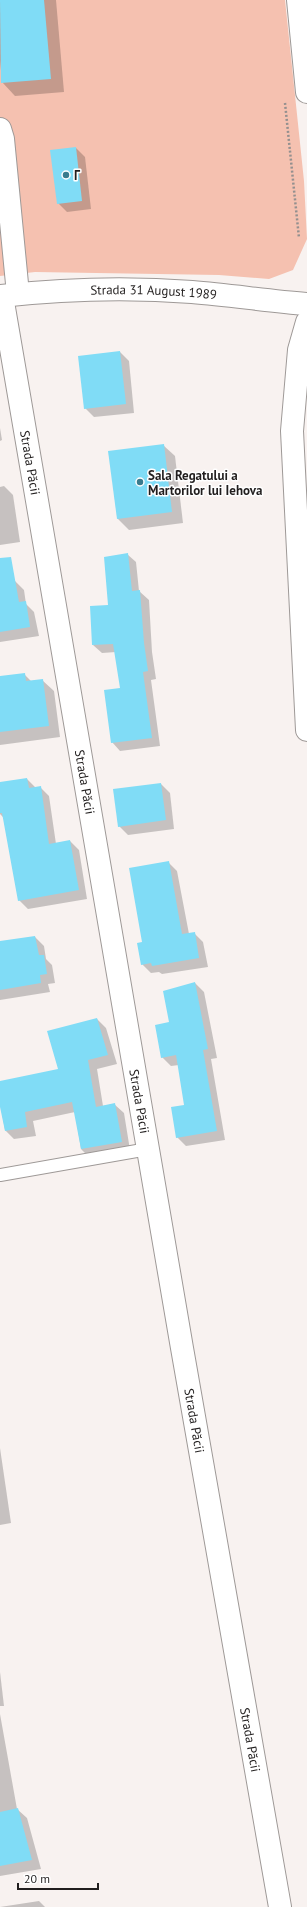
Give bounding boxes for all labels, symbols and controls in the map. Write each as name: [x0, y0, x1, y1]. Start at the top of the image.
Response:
place label: Г: [74, 167, 81, 184]
marker: Г: [61, 170, 71, 180]
street label: Strada 31 August 1989: [90, 281, 218, 303]
street label: Strada Păcii: [16, 429, 44, 496]
place label: Sala Regatului a Martorilor lui Iehova: [148, 467, 262, 499]
marker: Sala Regatului a Martorilor lui Iehova: [135, 477, 145, 487]
street label: Strada Păcii: [71, 748, 99, 816]
street label: Strada Păcii: [125, 1068, 153, 1135]
street label: Strada Păcii: [180, 1387, 208, 1454]
street label: Strada Păcii: [236, 1706, 264, 1773]
scale bar: [18, 1865, 98, 1891]
text: 20 m: [24, 1871, 50, 1886]

